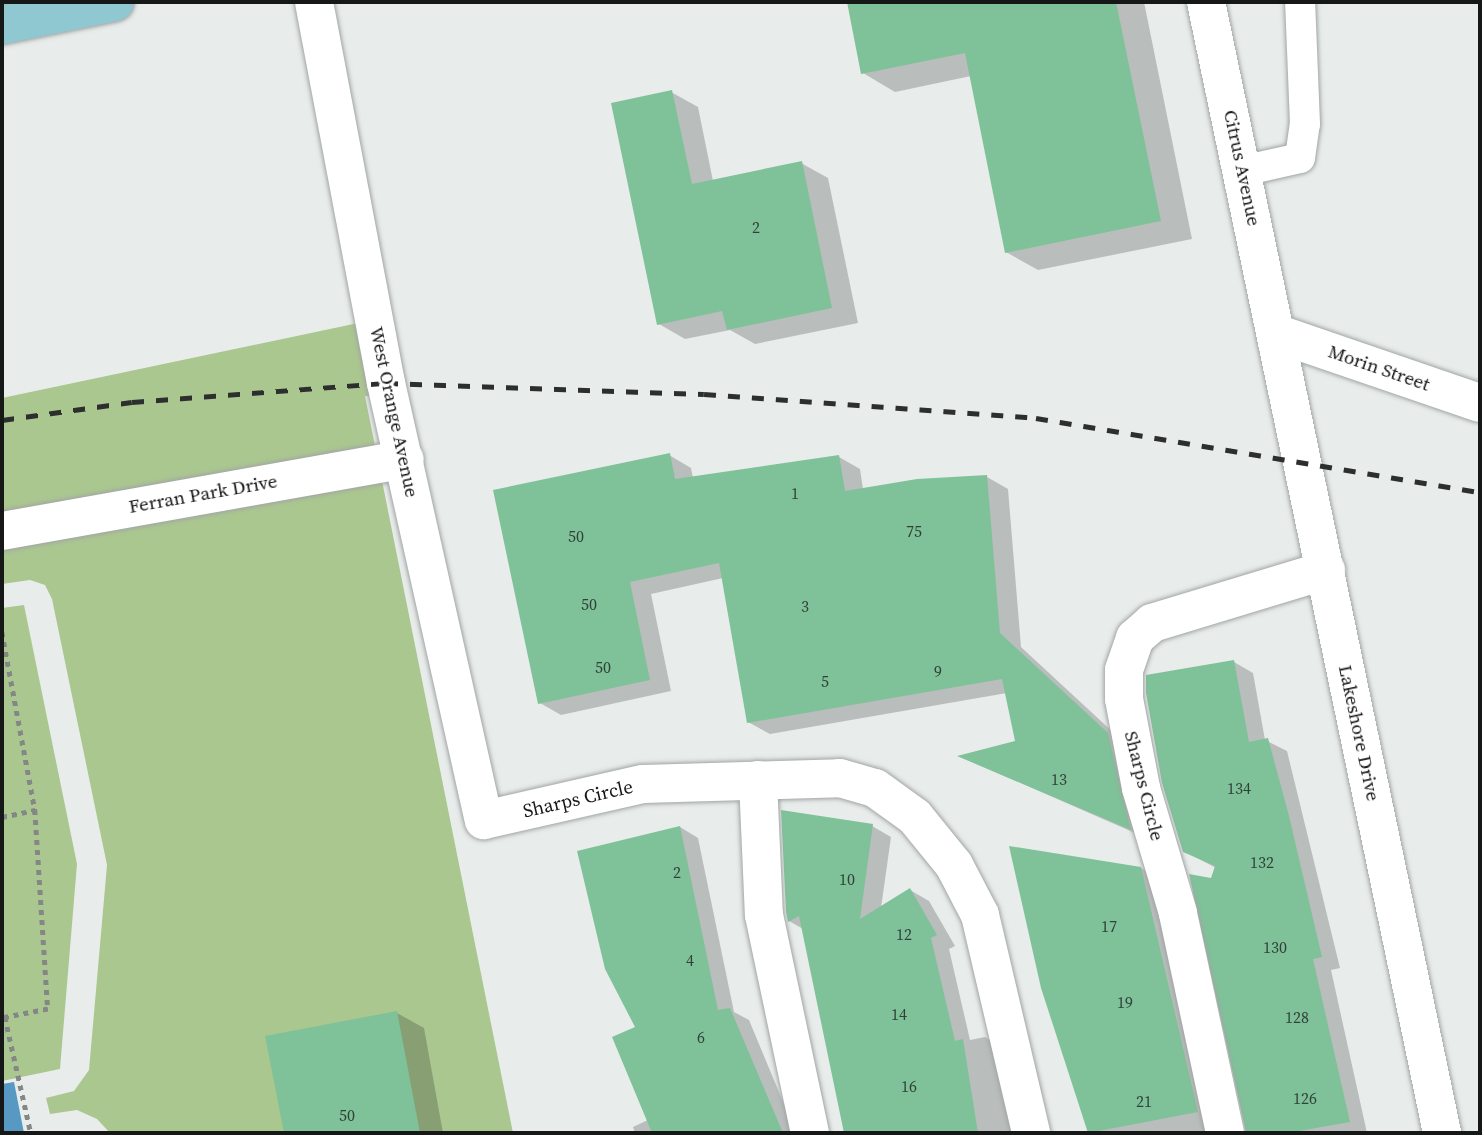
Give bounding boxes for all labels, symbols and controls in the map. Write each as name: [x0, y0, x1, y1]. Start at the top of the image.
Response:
street label: Citrus Avenue: [1219, 108, 1265, 228]
house number: 2: [752, 217, 760, 237]
street label: West Orange Avenue: [365, 325, 423, 499]
street label: Morin Street: [1325, 340, 1433, 396]
street label: Ferran Park Drive: [127, 470, 279, 518]
house number: 1: [791, 483, 799, 503]
house number: 75: [906, 521, 922, 541]
house number: 50: [568, 526, 584, 546]
house number: 50: [581, 594, 597, 614]
house number: 3: [801, 596, 809, 616]
house number: 50: [595, 657, 611, 677]
house number: 9: [934, 661, 942, 681]
street label: Lakeshore Drive: [1333, 663, 1385, 803]
house number: 5: [821, 671, 829, 691]
street label: Sharps Circle: [1119, 729, 1169, 843]
house number: 13: [1051, 769, 1067, 789]
street label: Sharps Circle: [521, 775, 635, 823]
house number: 134: [1227, 778, 1251, 798]
house number: 132: [1250, 852, 1274, 872]
house number: 2: [673, 862, 681, 882]
house number: 10: [839, 869, 855, 889]
house number: 17: [1101, 916, 1117, 936]
house number: 12: [896, 924, 912, 944]
house number: 130: [1263, 937, 1287, 957]
house number: 4: [686, 950, 694, 970]
house number: 19: [1117, 992, 1133, 1012]
house number: 14: [891, 1004, 907, 1024]
house number: 128: [1285, 1007, 1309, 1027]
house number: 6: [697, 1027, 705, 1047]
house number: 16: [901, 1076, 917, 1096]
house number: 126: [1293, 1088, 1317, 1108]
house number: 21: [1136, 1091, 1152, 1111]
house number: 50: [339, 1105, 355, 1125]

